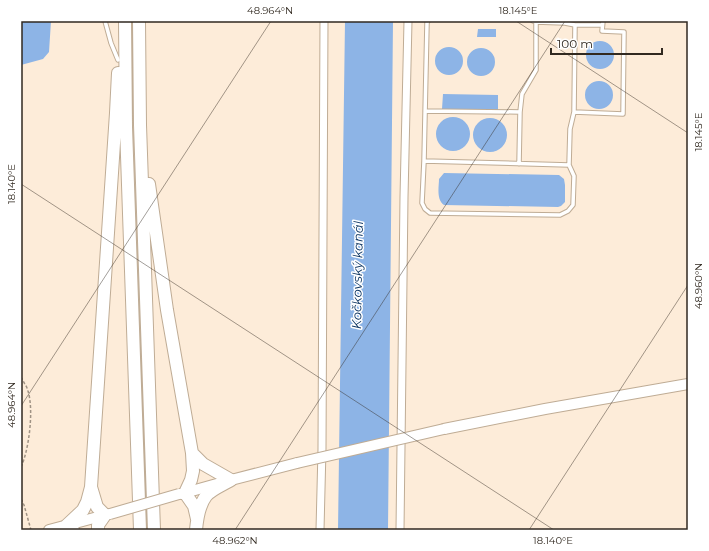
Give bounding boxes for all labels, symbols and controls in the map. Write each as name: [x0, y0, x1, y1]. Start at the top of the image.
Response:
text: 48.964°N: [247, 4, 293, 17]
text: 18.145°E: [499, 4, 538, 17]
scale bar: [551, 30, 662, 56]
text: 100 m: [557, 36, 593, 51]
text: 18.145°E: [692, 112, 705, 151]
text: 18.140°E: [5, 164, 18, 204]
water label: Kočkovský kanál: [348, 220, 366, 329]
text: 48.960°N: [692, 263, 705, 309]
text: 48.964°N: [5, 382, 18, 428]
text: 48.962°N: [212, 534, 258, 547]
text: 18.140°E: [533, 534, 573, 547]

